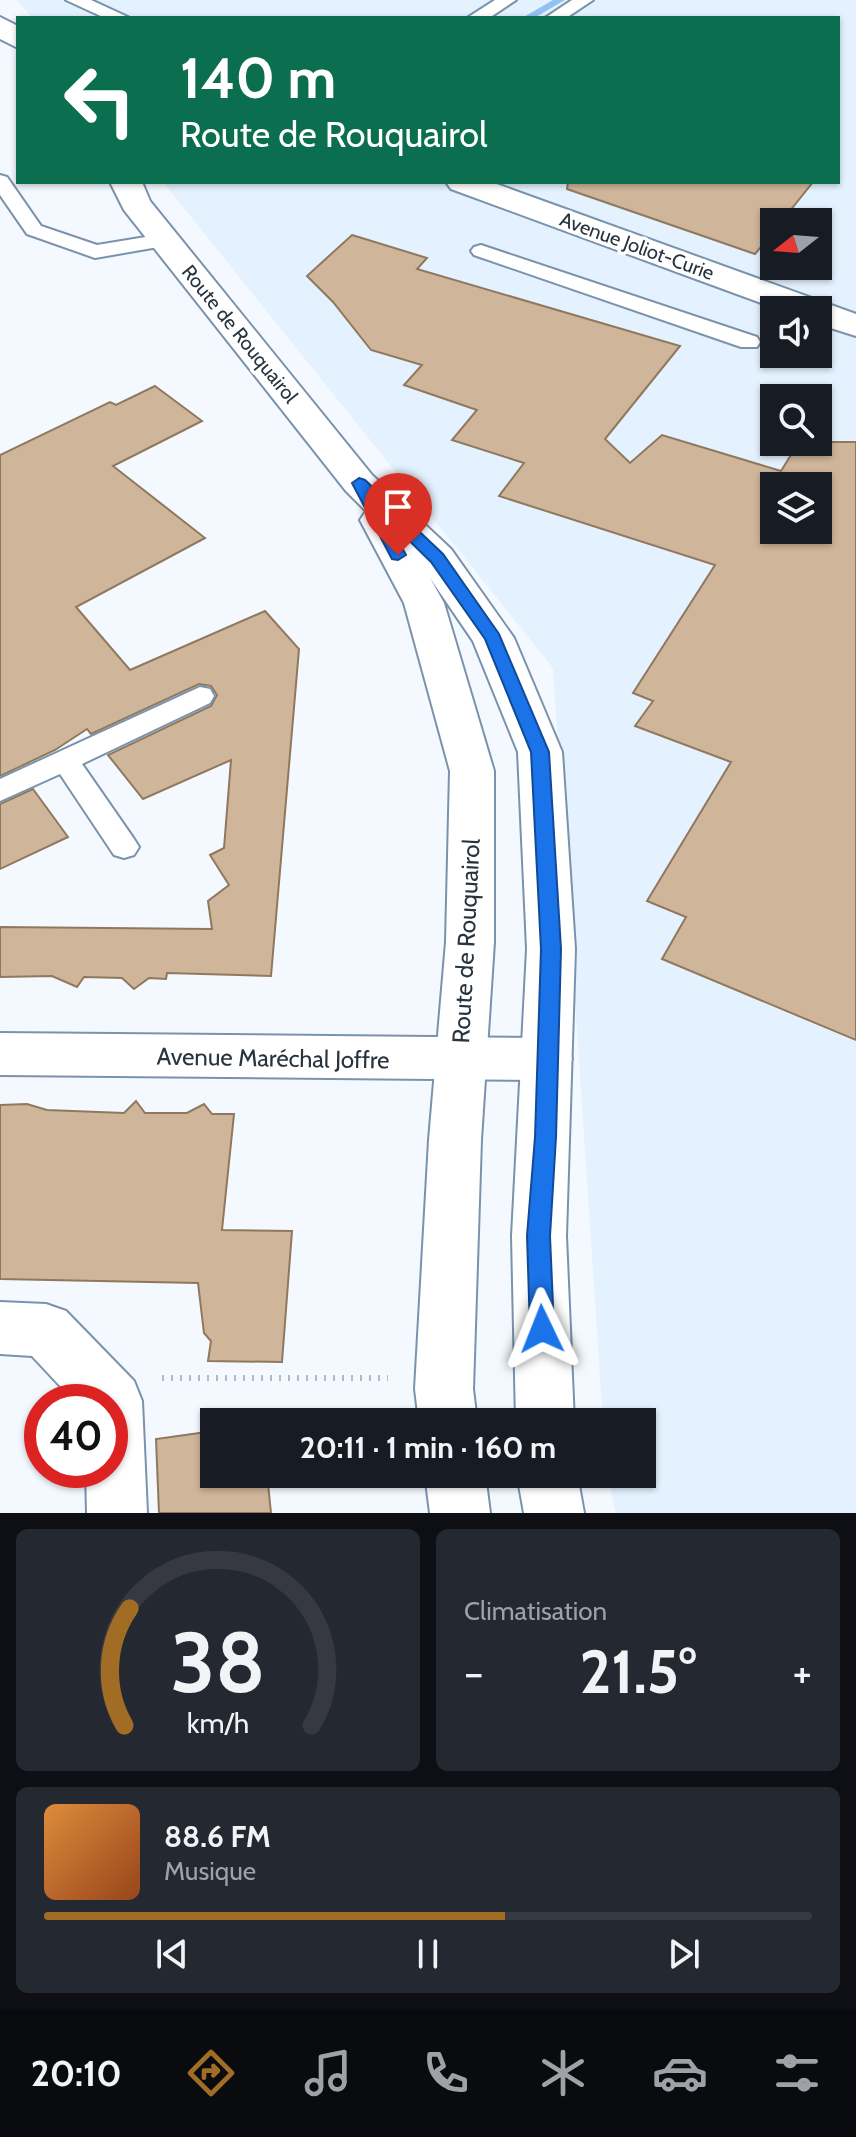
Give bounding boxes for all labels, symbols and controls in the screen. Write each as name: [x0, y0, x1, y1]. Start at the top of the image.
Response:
text: 140 m: [180, 44, 336, 112]
icon: left: [48, 48, 152, 152]
text: Route de Rouquairol: [180, 112, 487, 156]
street label: Avenue Joliot-Curie: [557, 207, 717, 285]
north arrow: [760, 208, 832, 280]
map controls: [760, 208, 832, 544]
street label: Route de Rouquairol: [177, 260, 303, 408]
button: sound: [760, 296, 832, 368]
button: search: [760, 384, 832, 456]
button: layers: [760, 472, 832, 544]
pin: [364, 473, 432, 555]
icon: arrive: [376, 485, 420, 529]
street label: Route de Rouquairol: [446, 838, 486, 1044]
street label: Avenue Maréchal Joffre: [156, 1041, 390, 1075]
position arrow: [500, 1287, 584, 1371]
speed limit sign: 40: [24, 1384, 128, 1488]
text: 20:11 · 1 min · 160 m: [300, 1429, 556, 1466]
text: Climatisation: [464, 1595, 607, 1627]
text: 38: [170, 1612, 266, 1713]
text: 21.5°: [580, 1635, 696, 1708]
text: −: [464, 1646, 483, 1699]
text: +: [793, 1646, 812, 1699]
text: km/h: [187, 1705, 249, 1740]
text: 88.6 FM: [164, 1818, 271, 1855]
text: Musique: [164, 1855, 256, 1887]
icon: previous: [150, 1932, 194, 1976]
icon: pause: [406, 1932, 450, 1976]
icon: next: [662, 1932, 706, 1976]
icon: directions: [183, 2045, 239, 2101]
icon: music: [300, 2045, 356, 2101]
icon: phone: [418, 2045, 474, 2101]
icon: climate: [535, 2045, 591, 2101]
icon: car: [652, 2045, 708, 2101]
icon: filters: [769, 2045, 825, 2101]
text: 20:10: [31, 2051, 122, 2095]

